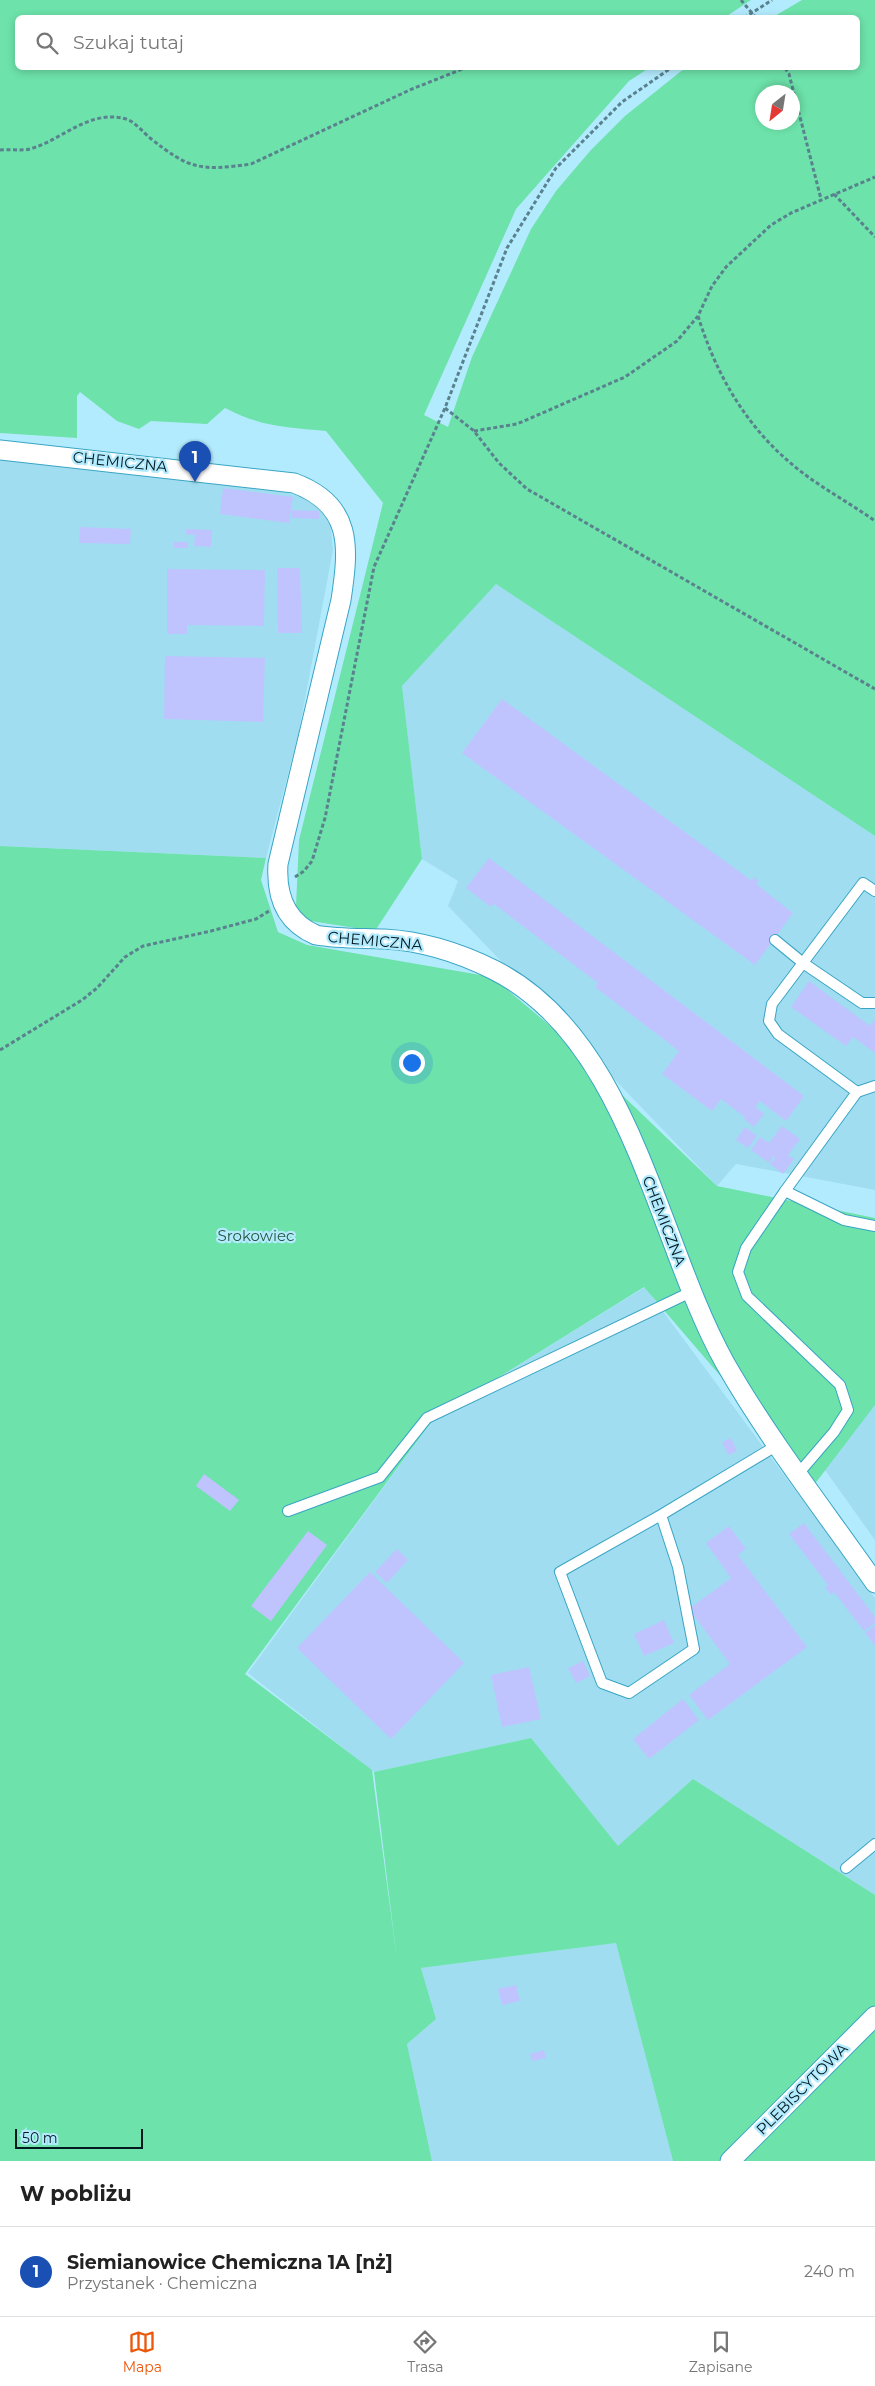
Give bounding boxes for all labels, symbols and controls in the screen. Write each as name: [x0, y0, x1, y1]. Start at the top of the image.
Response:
search box: [15, 15, 860, 70]
icon: search: [33, 29, 61, 57]
text: Szukaj tutaj: [73, 31, 184, 54]
north arrow: [755, 85, 800, 130]
pin: 1: [179, 441, 211, 482]
street label: CHEMICZNA: [72, 447, 169, 476]
street label: CHEMICZNA: [327, 927, 423, 954]
your location: [399, 1050, 425, 1076]
street label: CHEMICZNA: [639, 1173, 690, 1269]
park label: Srokowiec: [217, 1226, 295, 1245]
street label: PLEBISCYTOWA: [752, 2039, 852, 2139]
scale bar: [15, 2126, 142, 2149]
text: 50 m: [22, 2129, 58, 2147]
text: W pobliżu: [20, 2181, 132, 2206]
text: Siemianowice Chemiczna 1A [nż]: [67, 2251, 393, 2274]
text: 1: [33, 2262, 39, 2281]
text: 240 m: [804, 2262, 855, 2281]
text: Przystanek · Chemiczna: [67, 2274, 257, 2293]
tab: Mapa: [123, 2328, 162, 2376]
tab: Trasa: [407, 2328, 443, 2376]
tab: Zapisane: [689, 2328, 752, 2376]

